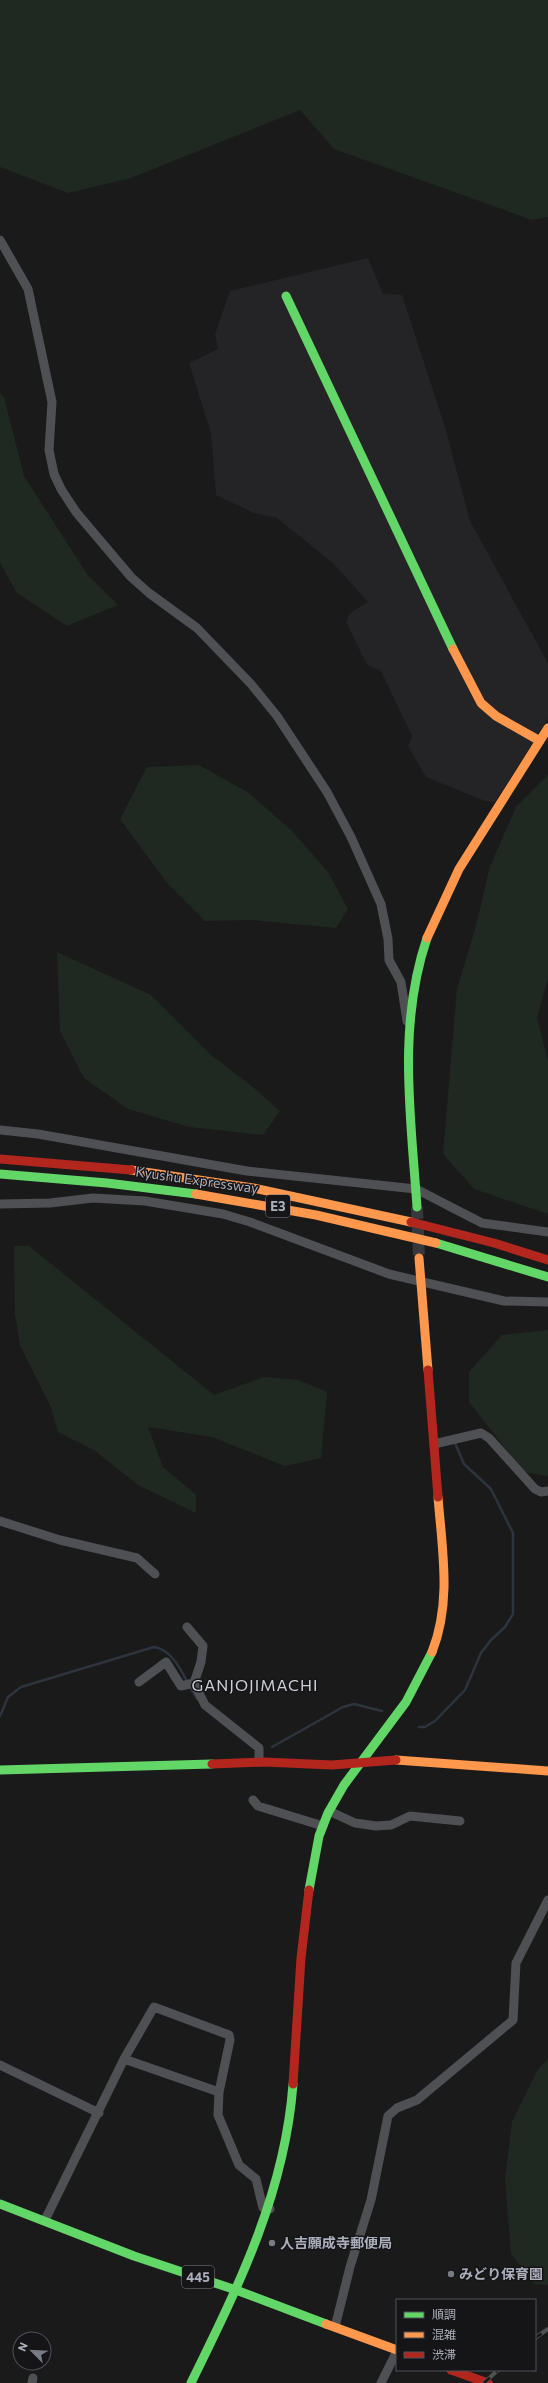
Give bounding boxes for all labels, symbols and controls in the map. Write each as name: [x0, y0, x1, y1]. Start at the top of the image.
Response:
street label: Kyushu Expressway: [135, 1162, 260, 1197]
road number: E3: [266, 1195, 290, 1217]
district label: GANJOJIMACHI: [192, 1675, 319, 1694]
place label: 人吉願成寺郵便局: [280, 2234, 392, 2251]
marker: 人吉願成寺郵便局: [267, 2238, 277, 2248]
place label: みどり保育園: [459, 2265, 543, 2282]
road number: 445: [182, 2266, 214, 2288]
marker: みどり保育園: [446, 2269, 456, 2279]
legend: [396, 2299, 536, 2371]
text: 順調: [432, 2307, 456, 2321]
text: 混雑: [432, 2327, 456, 2341]
north arrow: [12, 2331, 52, 2371]
text: N: [15, 2340, 30, 2353]
text: 渋滞: [432, 2347, 456, 2361]

